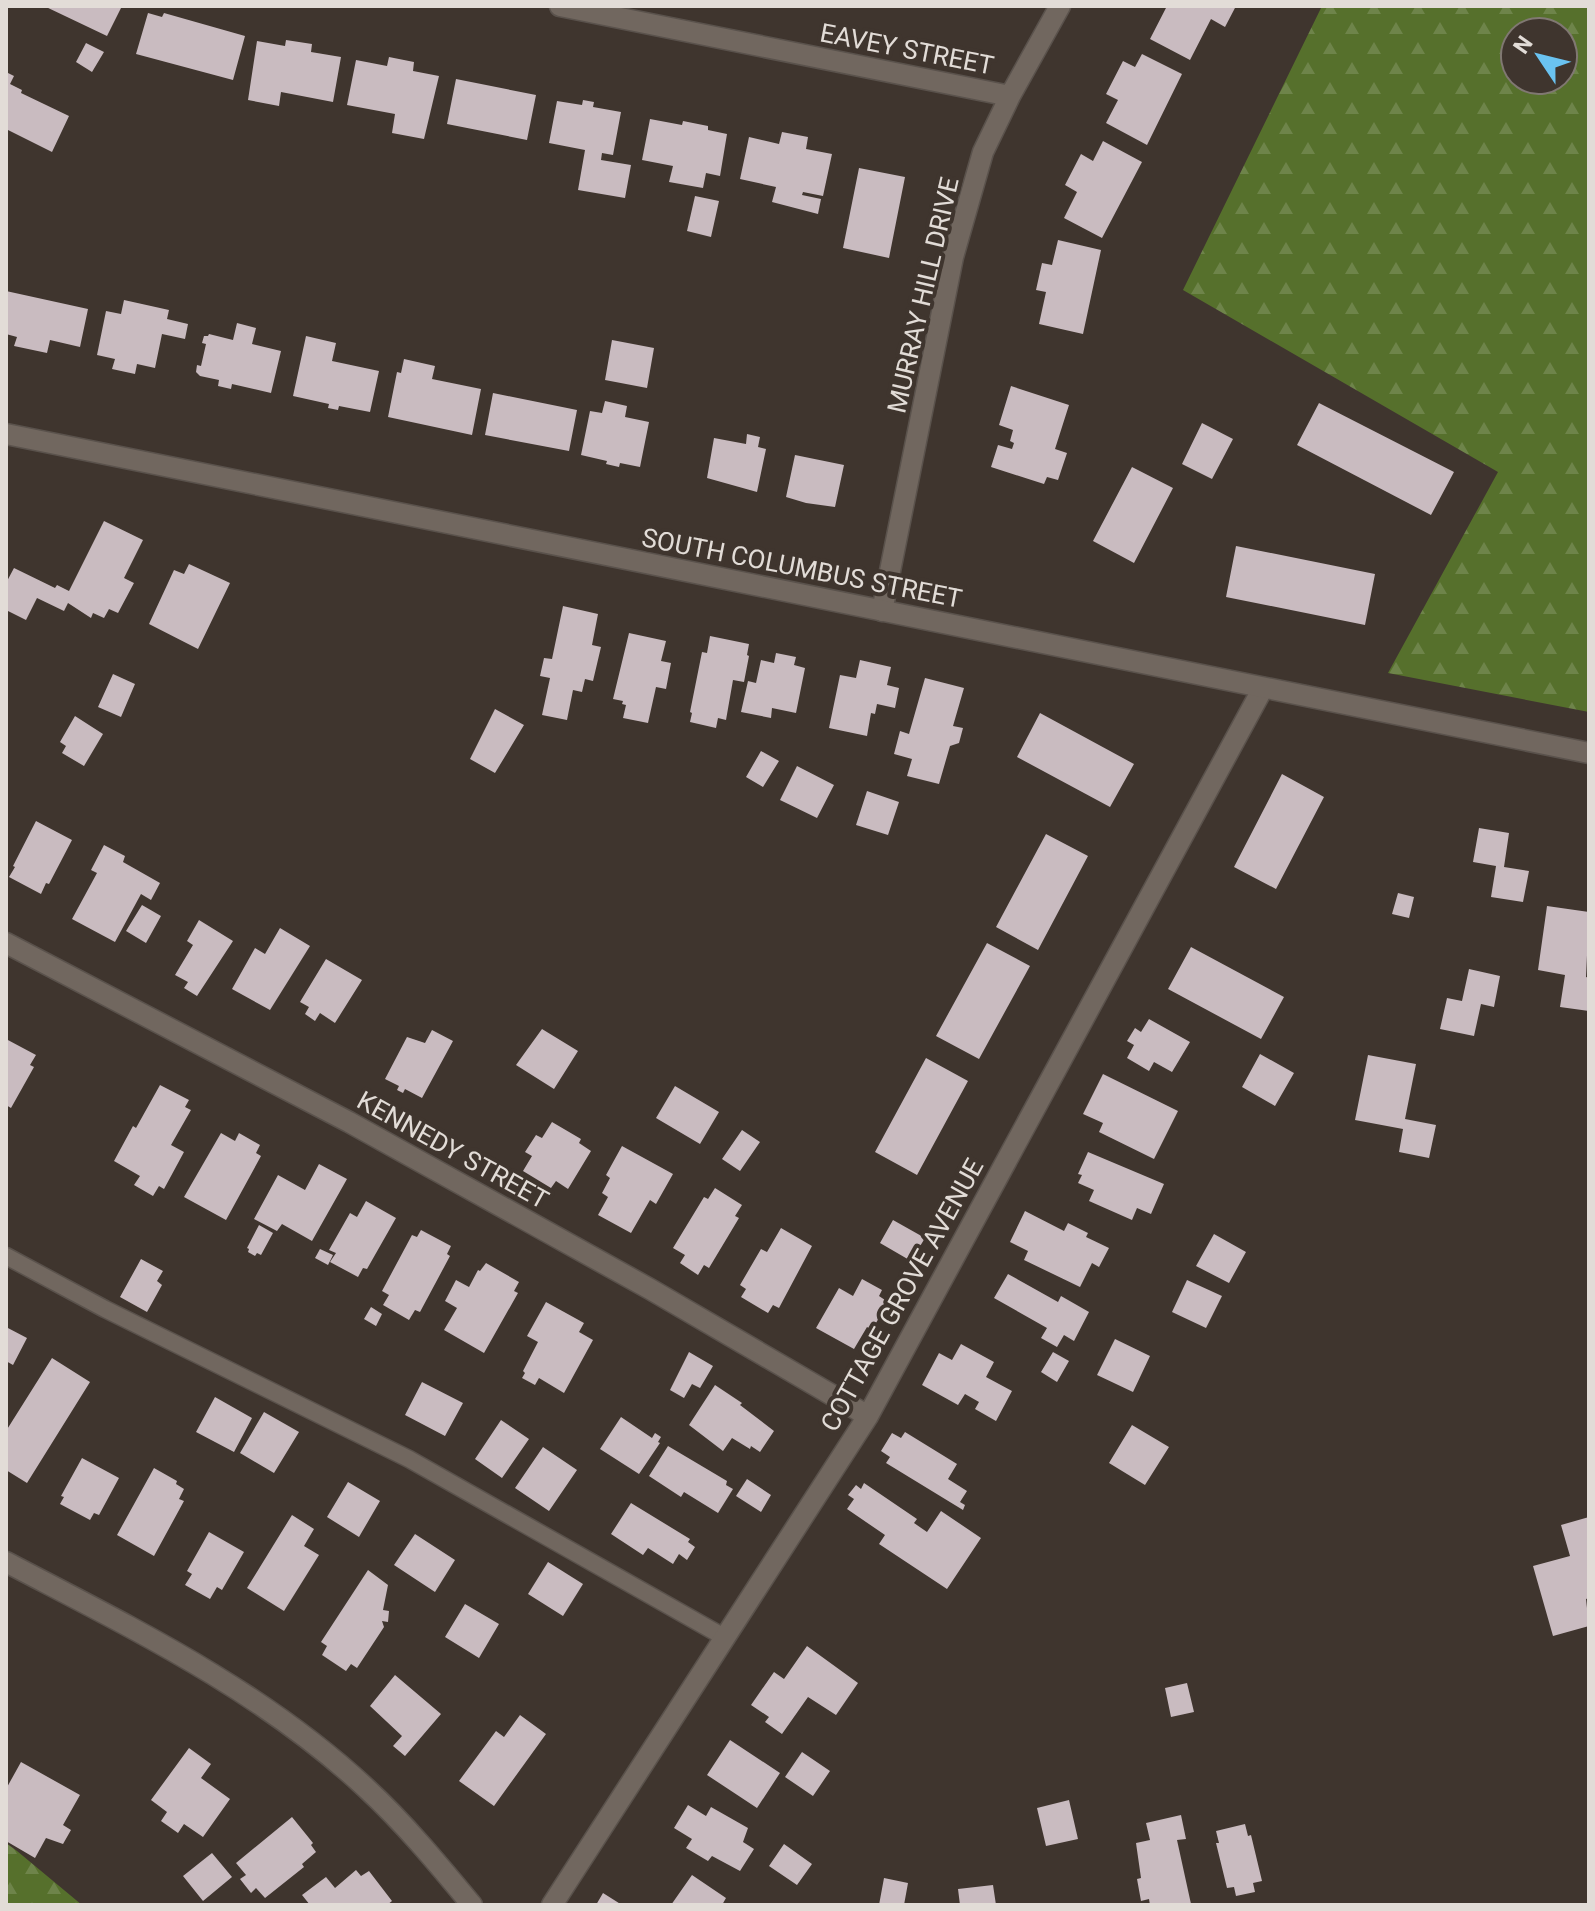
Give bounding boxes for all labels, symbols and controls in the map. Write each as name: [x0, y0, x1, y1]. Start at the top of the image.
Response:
north arrow: [1499, 16, 1579, 96]
street label: EAVEY STREET: [818, 17, 996, 81]
text: N: [1508, 31, 1538, 58]
street label: MURRAY HILL DRIVE: [881, 174, 965, 416]
street label: SOUTH COLUMBUS STREET: [639, 522, 965, 614]
street label: KENNEDY STREET: [352, 1085, 554, 1215]
street label: COTTAGE GROVE AVENUE: [814, 1153, 990, 1437]

